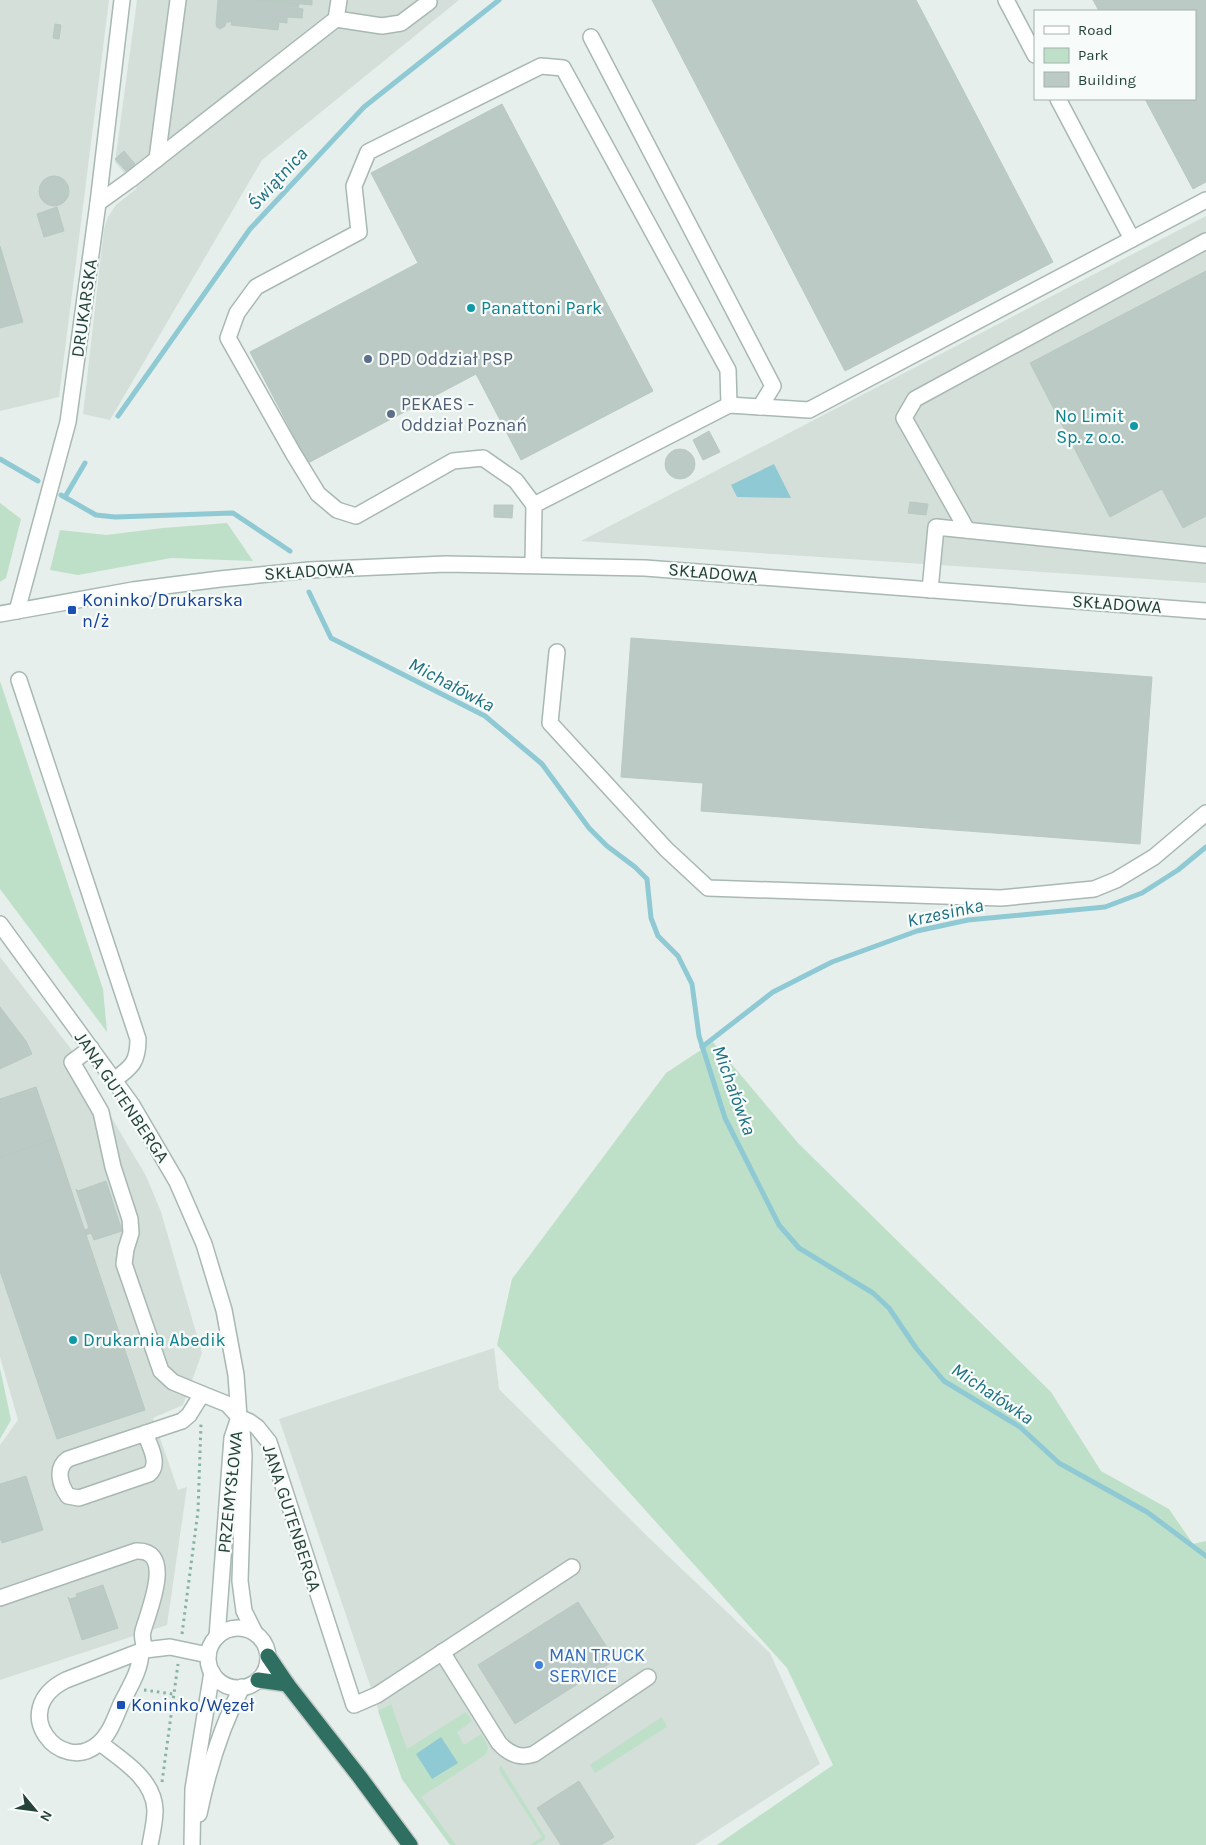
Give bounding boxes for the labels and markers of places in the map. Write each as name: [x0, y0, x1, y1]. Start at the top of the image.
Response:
place label: Panattoni Park: [481, 297, 602, 319]
marker: Panattoni Park: [465, 302, 477, 314]
place label: DPD Oddział PSP: [378, 348, 513, 370]
marker: DPD Oddział PSP: [362, 353, 374, 365]
place label: PEKAES - Oddział Poznań: [401, 393, 527, 436]
place label: No Limit Sp. z o.o.: [1055, 405, 1124, 448]
marker: PEKAES - Oddział Poznań: [385, 408, 397, 420]
marker: No Limit Sp. z o.o.: [1128, 420, 1140, 432]
place label: Koninko/Drukarska n/ż: [82, 589, 243, 632]
marker: Koninko/Drukarska n/ż: [66, 604, 78, 616]
place label: Drukarnia Abedik: [83, 1329, 226, 1351]
marker: Drukarnia Abedik: [67, 1334, 79, 1346]
place label: MAN TRUCK SERVICE: [549, 1644, 645, 1687]
marker: MAN TRUCK SERVICE: [533, 1659, 545, 1671]
place label: Koninko/Węzeł: [131, 1694, 254, 1716]
marker: Koninko/Węzeł: [115, 1699, 127, 1711]

